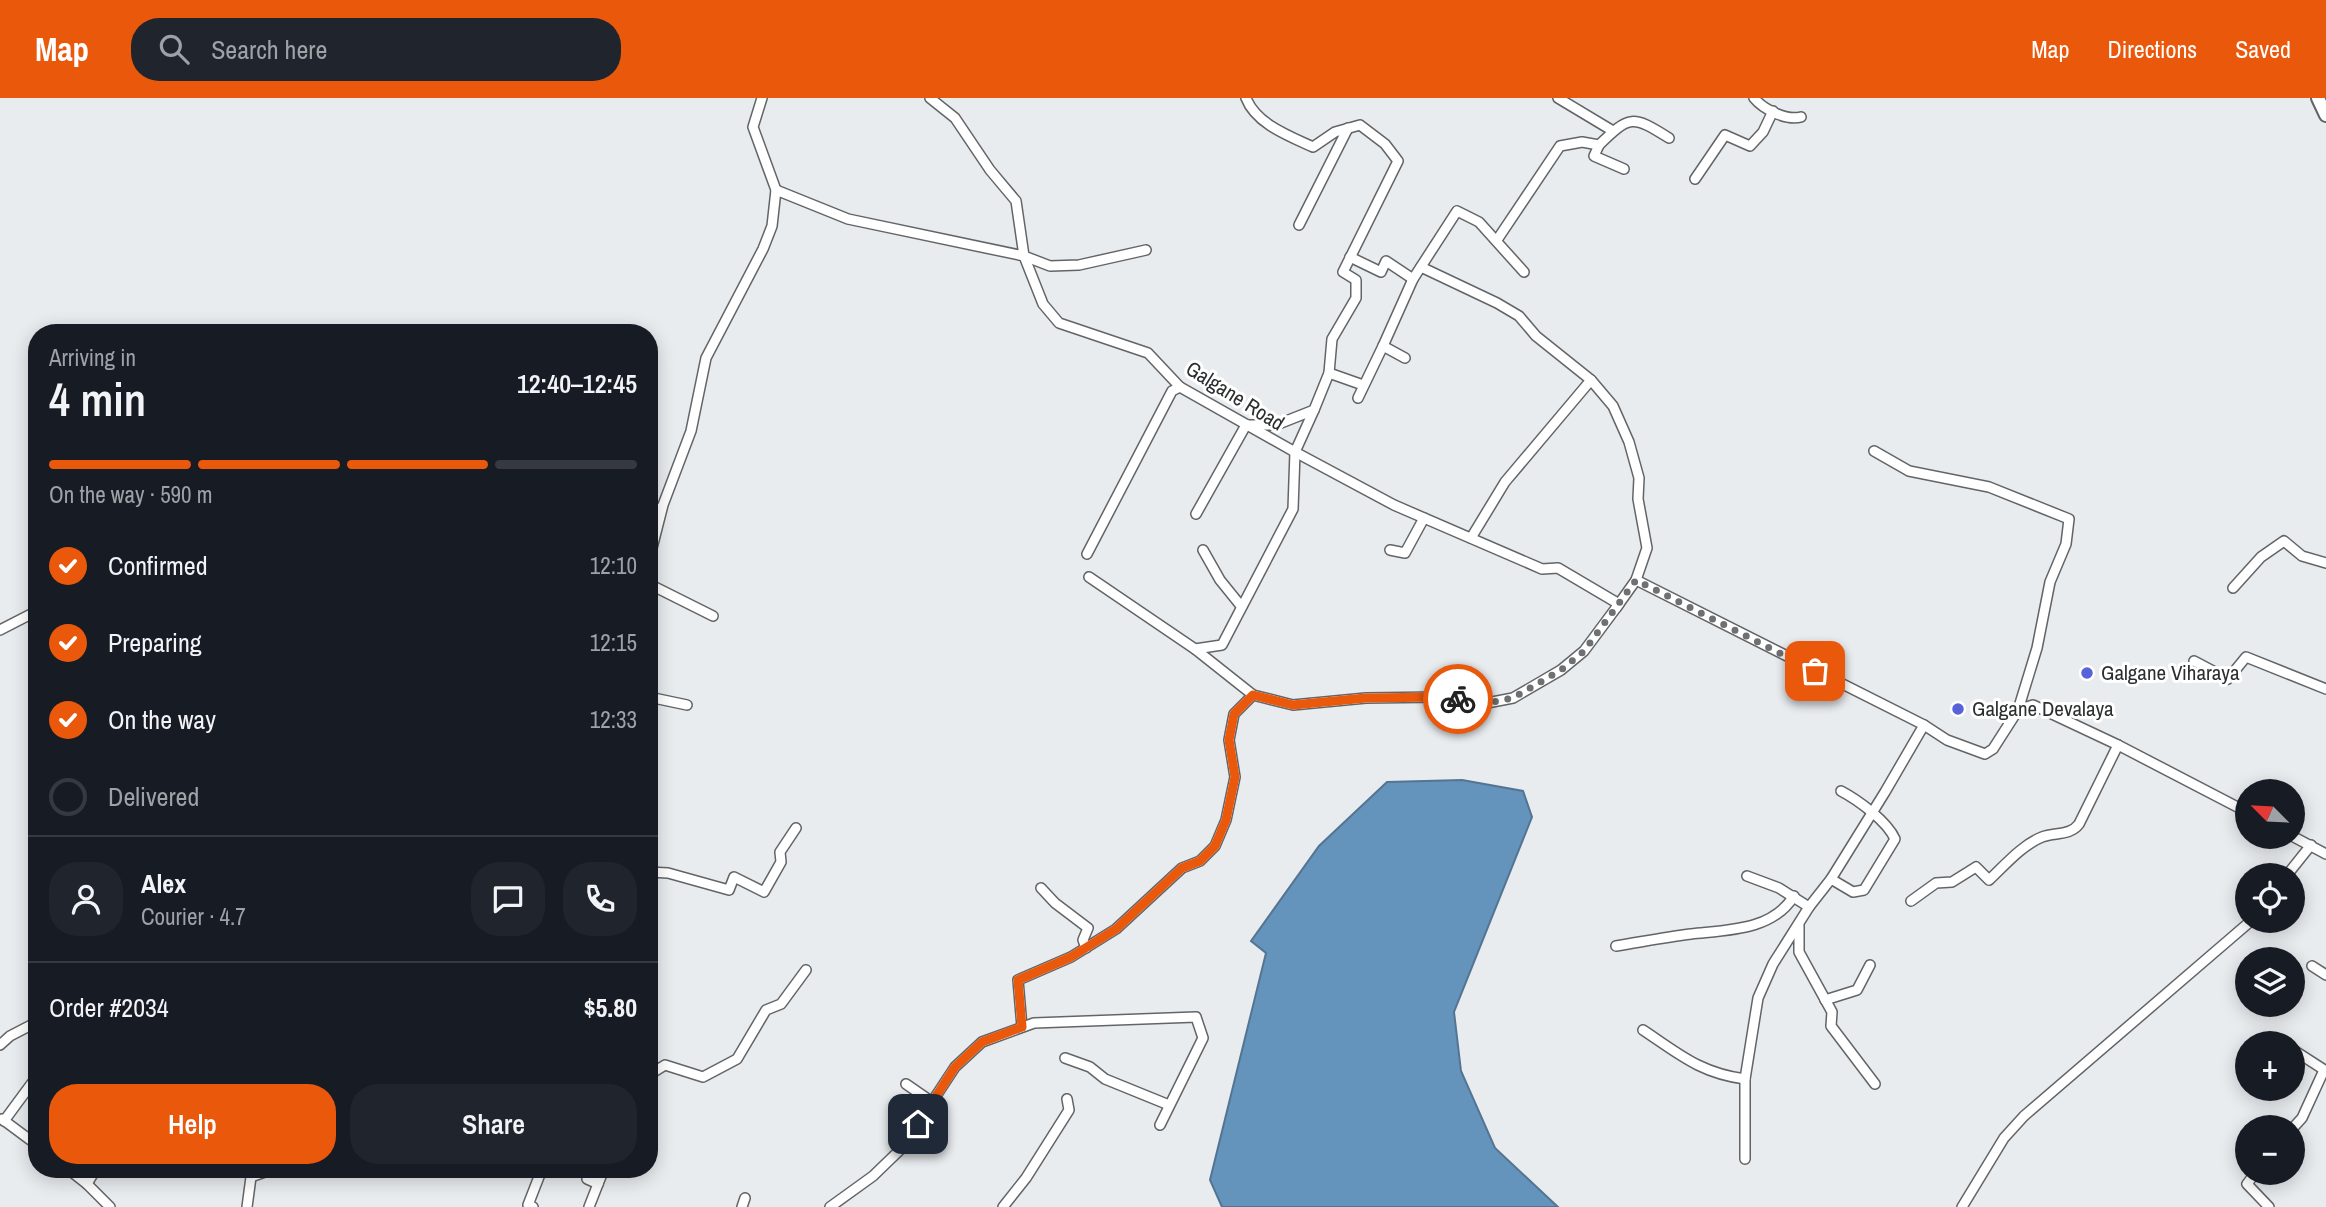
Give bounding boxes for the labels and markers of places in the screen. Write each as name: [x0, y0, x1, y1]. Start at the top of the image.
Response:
pin: [1785, 641, 1845, 701]
place label: Galgane Viharaya: [2101, 658, 2240, 687]
marker: Galgane Viharaya: [2079, 665, 2095, 681]
place label: Galgane Devalaya: [1972, 694, 2114, 723]
marker: Galgane Devalaya: [1950, 701, 1966, 717]
pin: [888, 1094, 948, 1154]

